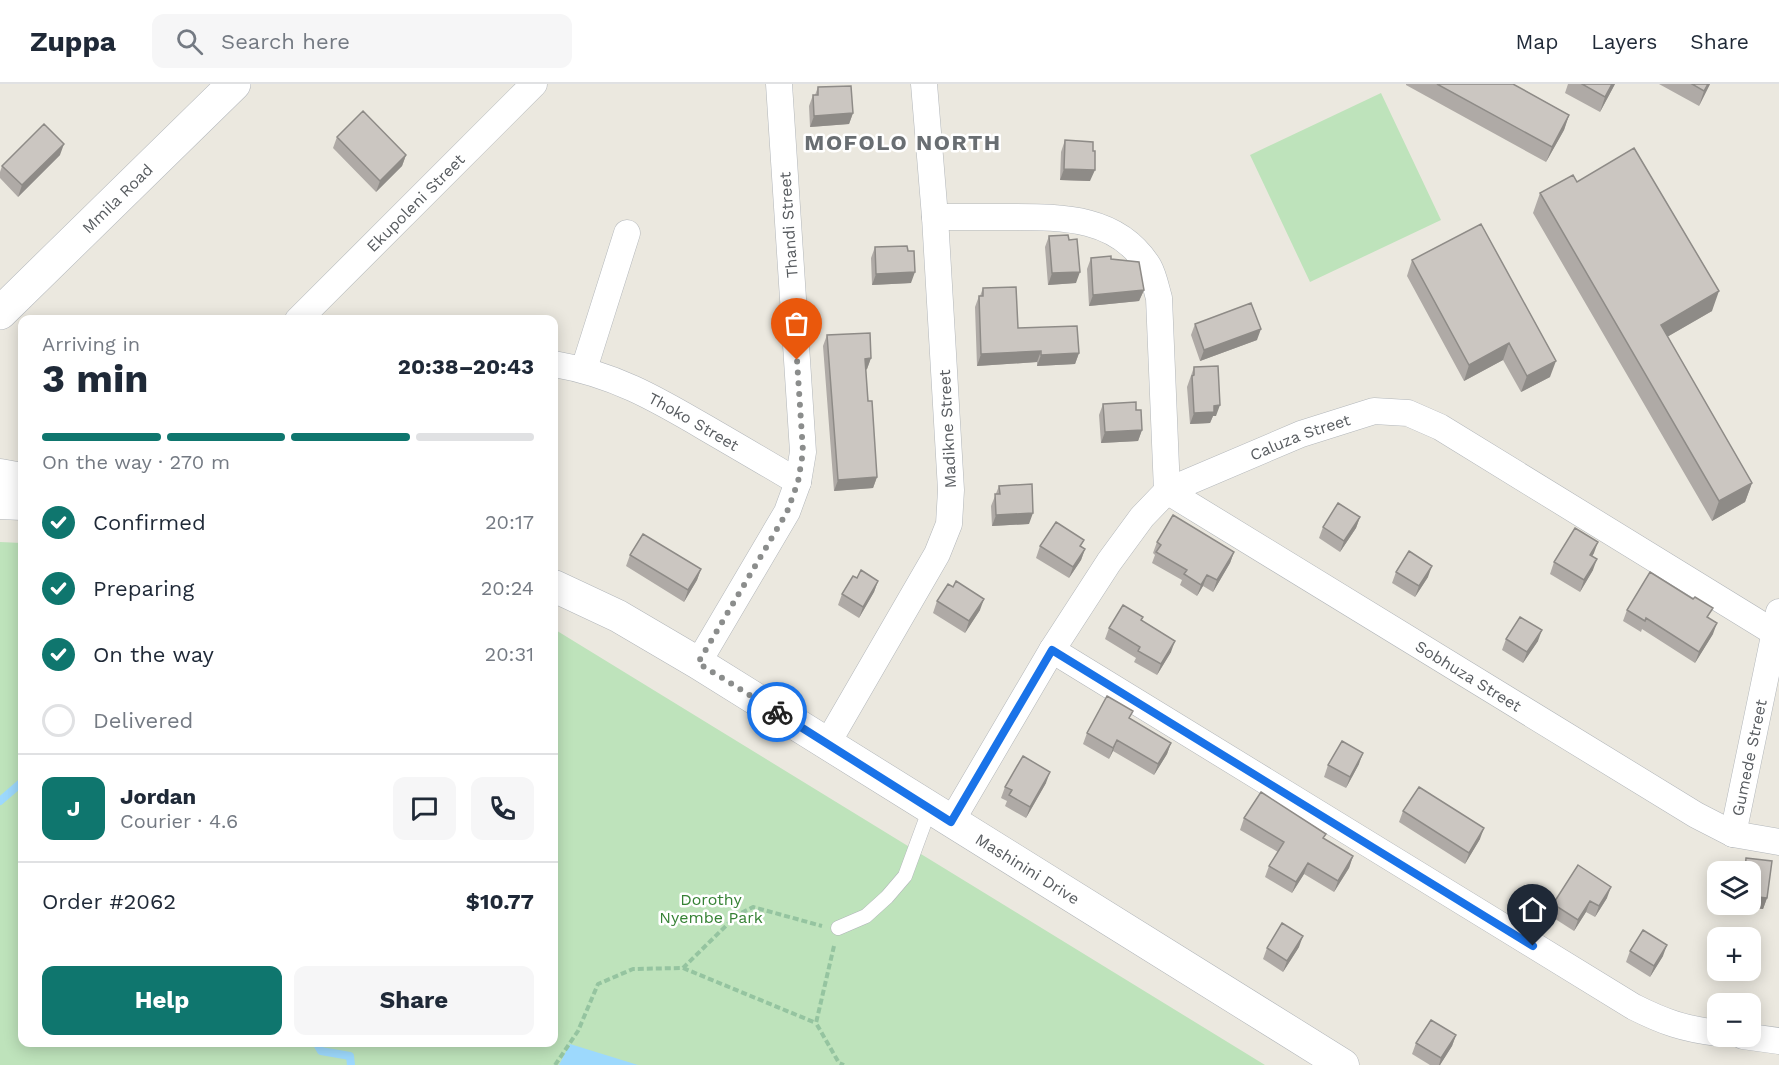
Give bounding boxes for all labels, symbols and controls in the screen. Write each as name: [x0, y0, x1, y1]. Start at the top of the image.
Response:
search box: [152, 14, 572, 68]
text: Zuppa: [30, 25, 116, 58]
icon: search: [173, 25, 206, 58]
text: Search here: [221, 29, 350, 54]
text: Map: [1515, 29, 1558, 54]
text: Layers: [1591, 29, 1657, 54]
text: Share: [1690, 29, 1749, 54]
district label: MOFOLO NORTH: [804, 130, 1002, 155]
street label: Ekupoleni Street: [363, 150, 469, 256]
street label: Mmila Road: [78, 160, 157, 237]
street label: Thandi Street: [775, 171, 802, 279]
pin: [771, 298, 822, 360]
icon: bag: [780, 307, 813, 340]
text: Arriving in: [42, 332, 140, 356]
text: 20:38–20:43: [398, 354, 534, 379]
text: 3 min: [42, 356, 149, 401]
street label: Madikne Street: [935, 369, 960, 489]
street label: Thoko Street: [645, 389, 742, 455]
street label: Caluza Street: [1247, 410, 1353, 465]
text: On the way · 270 m: [42, 450, 230, 474]
icon: check: [42, 506, 75, 539]
text: Confirmed: [93, 510, 206, 535]
text: 20:17: [485, 510, 534, 534]
icon: check: [42, 572, 75, 605]
text: Preparing: [93, 576, 194, 601]
text: 20:24: [481, 576, 534, 600]
street label: Sobhuza Street: [1412, 637, 1525, 716]
icon: check: [42, 638, 75, 671]
text: On the way: [93, 642, 214, 667]
text: 20:31: [485, 642, 534, 666]
courier: [747, 682, 807, 742]
icon: bike: [761, 696, 794, 729]
street label: Gumede Street: [1728, 697, 1771, 818]
text: Delivered: [93, 708, 193, 733]
button: chat: [393, 777, 456, 840]
button: phone: [471, 777, 534, 840]
text: Jordan: [120, 784, 196, 809]
text: J: [67, 796, 80, 821]
text: Courier · 4.6: [120, 809, 238, 833]
street label: Mashinini Drive: [972, 829, 1083, 908]
map controls: [1707, 861, 1761, 1047]
button: layers: [1707, 861, 1761, 915]
pin: [1507, 884, 1558, 946]
text: Order #2062: [42, 889, 176, 914]
text: $10.77: [466, 889, 534, 914]
park label: Dorothy Nyembe Park: [659, 890, 763, 927]
icon: home: [1516, 893, 1549, 926]
button: +: [1707, 927, 1761, 981]
button: Help: [42, 966, 282, 1035]
button: Share: [294, 966, 534, 1035]
button: −: [1707, 993, 1761, 1047]

